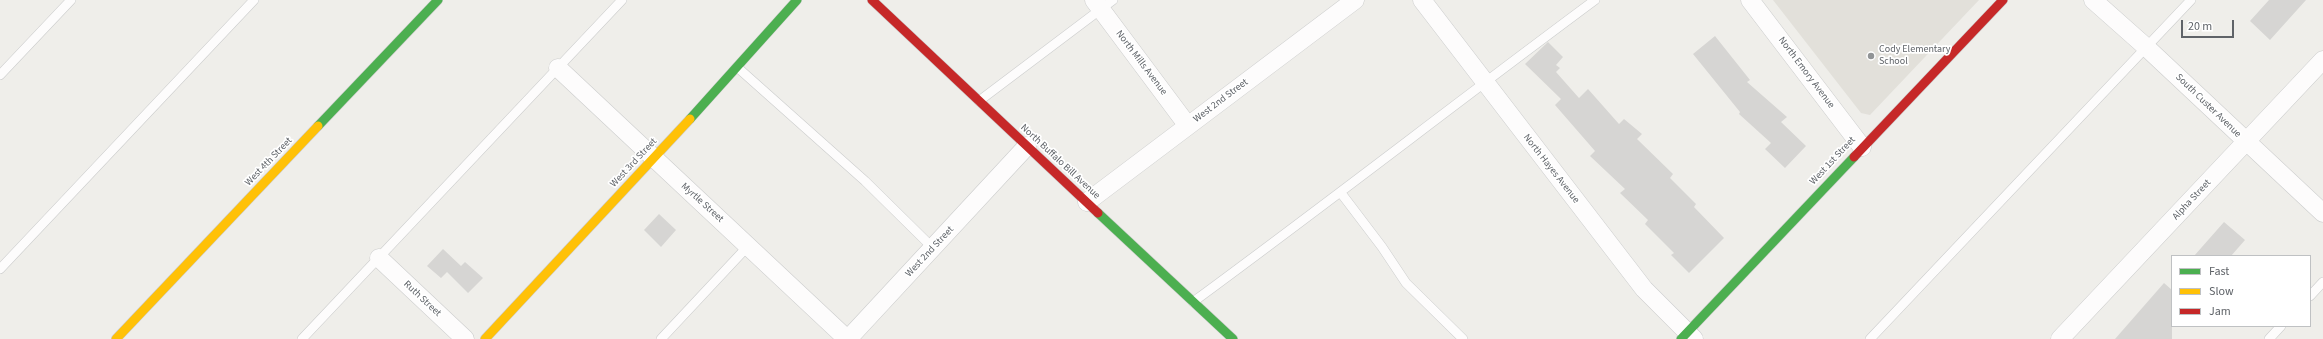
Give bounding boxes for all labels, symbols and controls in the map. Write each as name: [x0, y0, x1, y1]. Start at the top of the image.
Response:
scale bar: [2183, 12, 2236, 38]
text: 20 m: [2188, 18, 2212, 35]
street label: North Mills Avenue: [1113, 28, 1169, 98]
street label: North Emory Avenue: [1775, 35, 1837, 111]
place label: Cody Elementary School: [1879, 44, 1950, 68]
marker: Cody Elementary School: [1866, 51, 1876, 61]
street label: South Custer Avenue: [2173, 72, 2243, 140]
street label: West 2nd Street: [1191, 77, 1251, 125]
street label: North Buffalo Bill Avenue: [1018, 122, 1102, 202]
street label: North Hayes Avenue: [1520, 132, 1582, 206]
street label: West 1st Street: [1808, 134, 1858, 188]
street label: West 4th Street: [243, 135, 295, 189]
street label: West 3rd Street: [608, 136, 660, 190]
street label: Alpha Street: [2170, 177, 2214, 223]
street label: Myrtle Street: [678, 181, 726, 225]
street label: West 2nd Street: [903, 224, 957, 280]
legend: [2171, 255, 2311, 327]
text: Fast: [2209, 263, 2229, 280]
street label: Ruth Street: [401, 279, 443, 319]
text: Slow: [2209, 283, 2234, 300]
text: Jam: [2209, 303, 2231, 320]

